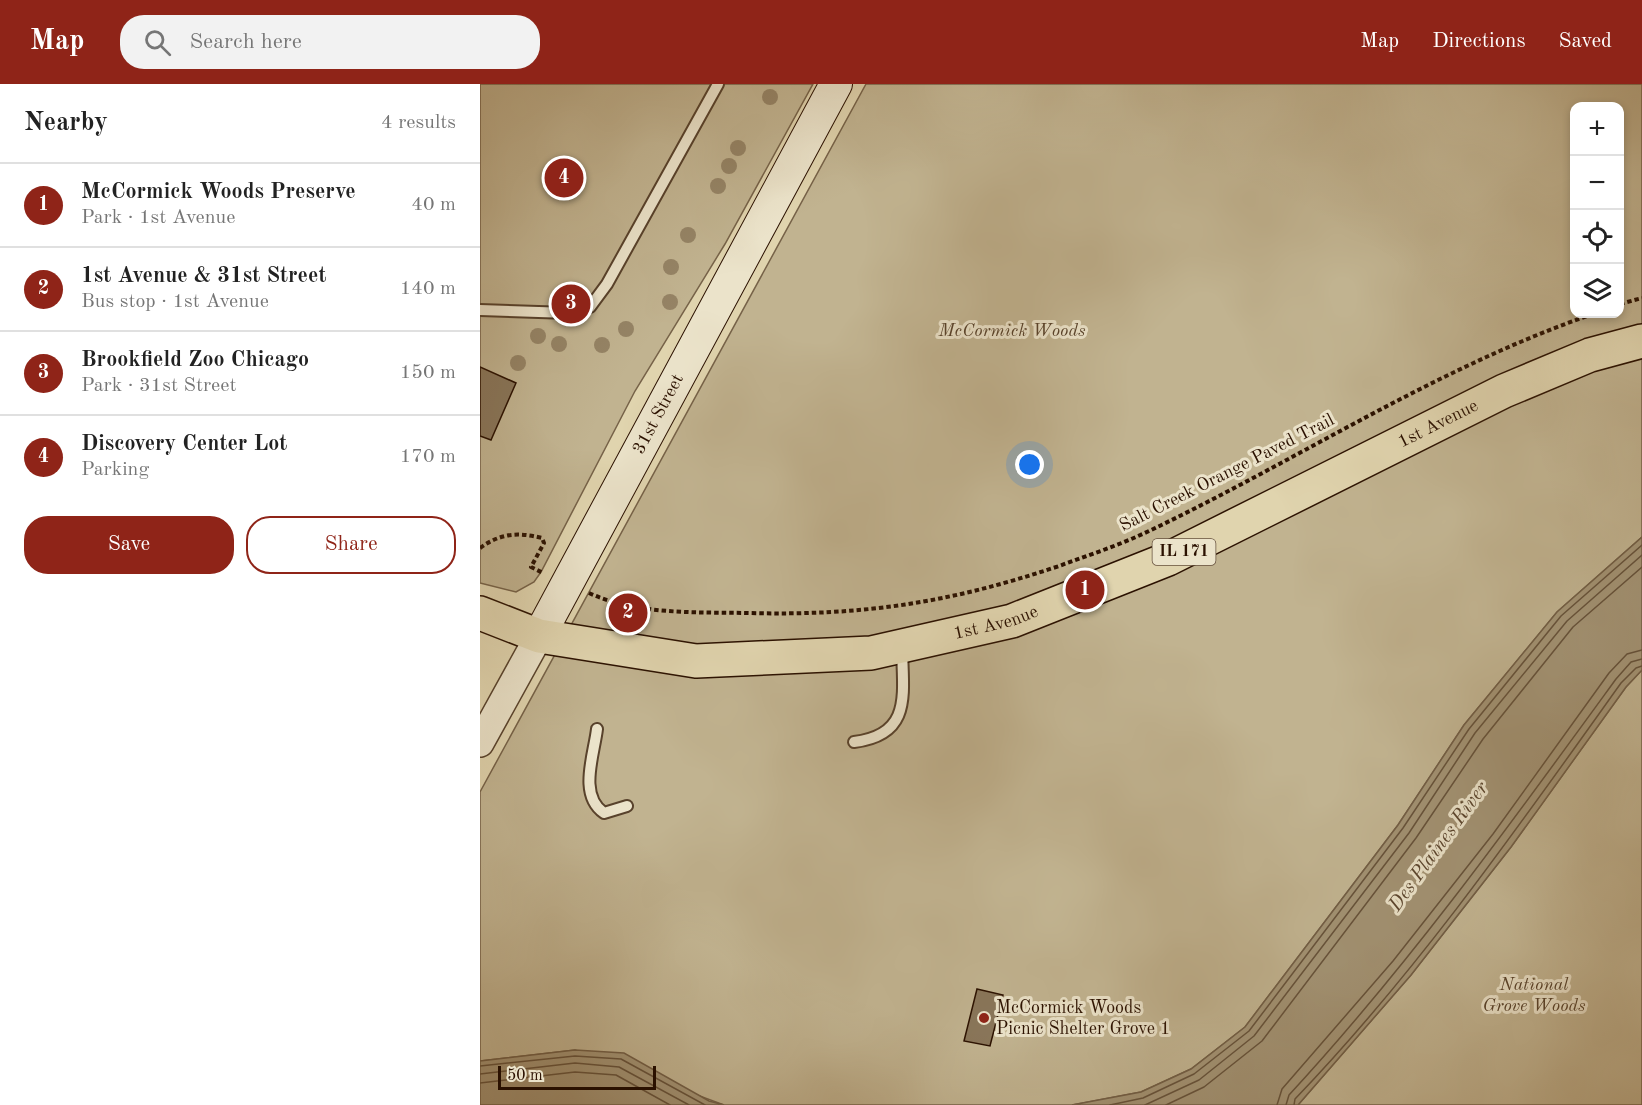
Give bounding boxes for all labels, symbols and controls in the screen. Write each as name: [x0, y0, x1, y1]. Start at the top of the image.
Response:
search box: [120, 15, 540, 69]
icon: search: [141, 26, 174, 59]
text: Map: [30, 28, 84, 56]
text: Search here: [189, 31, 302, 53]
text: Map: [1360, 31, 1399, 52]
text: Directions: [1432, 31, 1526, 52]
text: Saved: [1559, 31, 1612, 52]
map controls: [1570, 102, 1624, 318]
button: +: [1570, 102, 1624, 156]
text: Nearby: [24, 110, 108, 136]
text: 4 results: [381, 113, 456, 133]
pin: 4: [544, 156, 584, 200]
button: −: [1570, 156, 1624, 210]
text: McCormick Woods Preserve: [81, 181, 356, 203]
text: 1: [38, 195, 49, 215]
text: 40 m: [411, 195, 456, 215]
text: Park · 1st Avenue: [81, 208, 235, 228]
button: locate: [1570, 210, 1624, 264]
button: layers: [1570, 264, 1624, 318]
text: 1st Avenue & 31st Street: [81, 265, 326, 287]
text: 2: [38, 279, 49, 299]
text: 140 m: [400, 279, 456, 299]
pin: 3: [552, 282, 590, 326]
text: Bus stop · 1st Avenue: [81, 292, 269, 312]
park label: McCormick Woods: [938, 322, 1086, 340]
text: Brookfield Zoo Chicago: [81, 349, 309, 371]
text: 3: [38, 363, 49, 383]
text: 150 m: [400, 363, 456, 383]
street label: 31st Street: [630, 371, 687, 457]
text: Park · 31st Street: [81, 376, 236, 396]
street label: 1st Avenue: [1395, 396, 1481, 451]
street label: Salt Creek Orange Paved Trail: [1117, 411, 1337, 535]
text: Discovery Center Lot: [81, 433, 287, 455]
text: 4: [38, 447, 49, 467]
text: 170 m: [400, 447, 456, 467]
your location: [1015, 450, 1044, 479]
text: Parking: [81, 460, 149, 480]
button: Save: [24, 516, 234, 574]
button: Share: [246, 516, 456, 574]
road number: IL 171: [1152, 539, 1216, 565]
pin: 1: [1066, 568, 1104, 612]
pin: 2: [608, 590, 648, 636]
street label: 1st Avenue: [952, 603, 1041, 643]
water label: Des Plaines River: [1385, 778, 1493, 916]
park label: National Grove Woods: [1482, 976, 1586, 1015]
place label: McCormick Woods Picnic Shelter Grove 1: [996, 999, 1170, 1038]
marker: McCormick Woods Picnic Shelter Grove 1: [977, 1011, 991, 1025]
scale bar: [498, 1063, 656, 1090]
text: 50 m: [507, 1068, 543, 1084]

